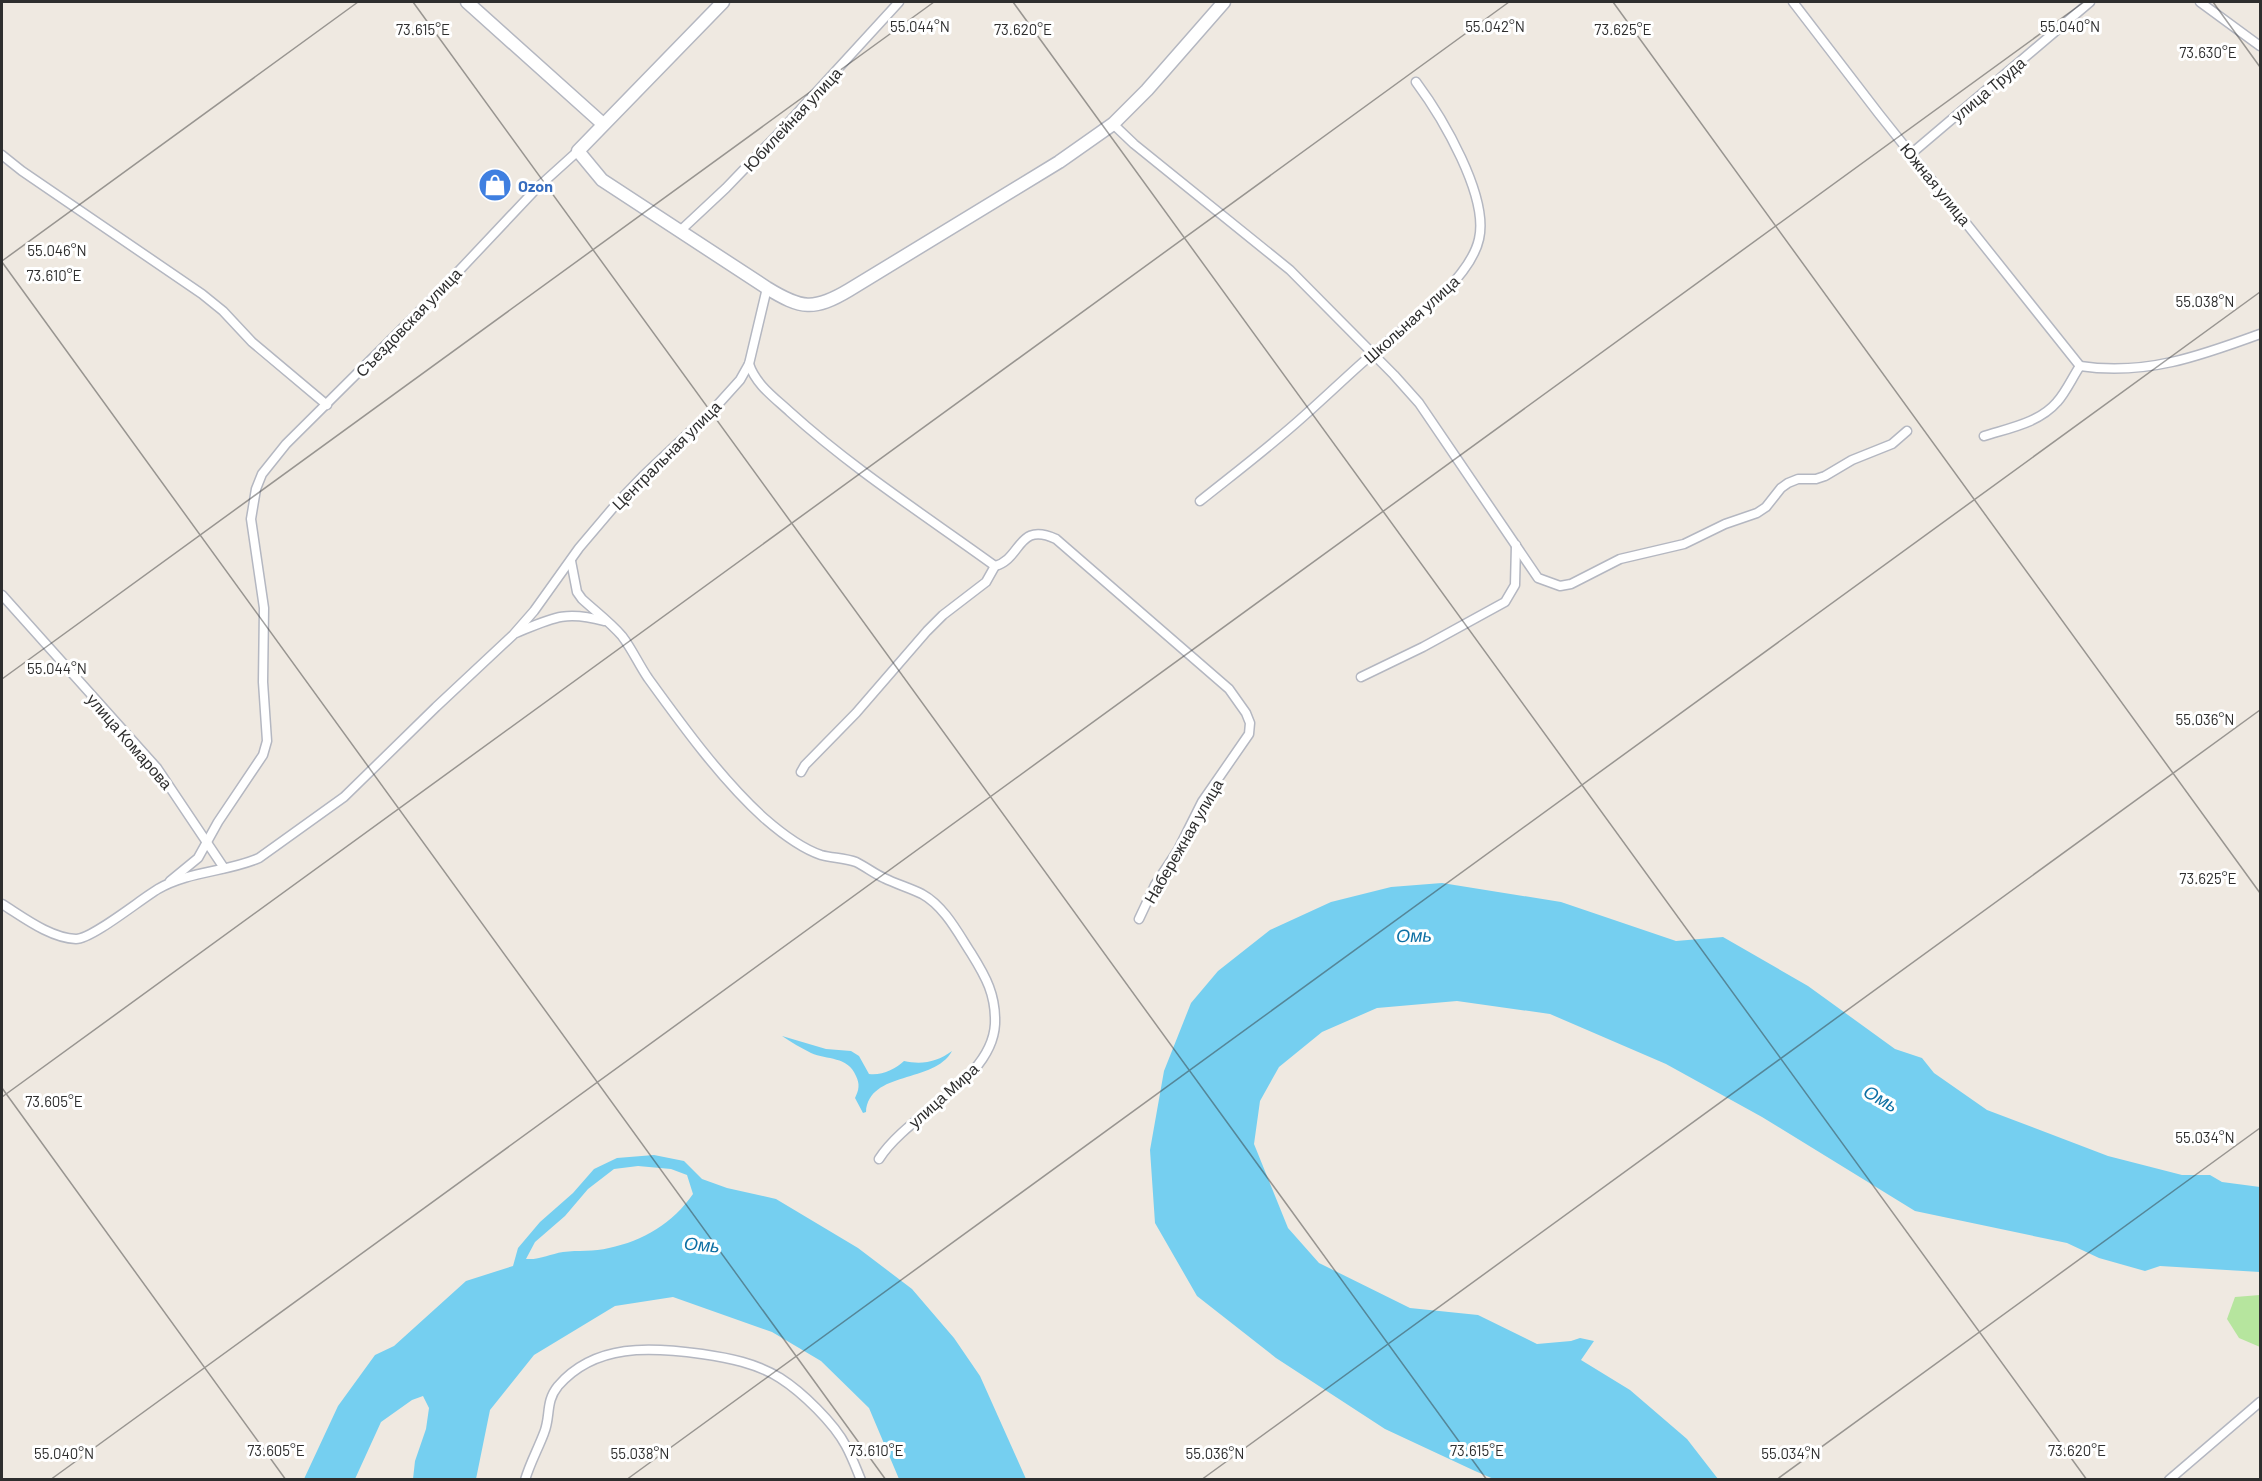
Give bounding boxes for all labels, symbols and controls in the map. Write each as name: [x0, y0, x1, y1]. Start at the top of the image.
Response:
text: 55.044°N: [890, 17, 950, 35]
text: 55.042°N: [1465, 17, 1525, 35]
text: 55.040°N: [2040, 17, 2100, 35]
text: 73.615°E: [396, 20, 450, 38]
text: 73.620°E: [994, 20, 1052, 38]
text: 73.625°E: [1594, 20, 1652, 38]
text: 73.630°E: [2179, 43, 2237, 61]
street label: улица Труда: [1947, 53, 2029, 125]
street label: Юбилейная улица: [739, 63, 845, 175]
street label: Южная улица: [1897, 139, 1975, 229]
shop icon: Ozon: [477, 167, 513, 203]
place label: Ozon: [518, 176, 553, 195]
text: 55.046°N: [27, 241, 87, 259]
street label: Съездовская улица: [351, 264, 465, 380]
text: 73.610°E: [27, 266, 81, 284]
street label: Школьная улица: [1359, 271, 1463, 367]
text: 55.038°N: [2176, 292, 2234, 310]
street label: Центральная улица: [608, 397, 724, 513]
text: 55.044°N: [27, 659, 87, 677]
street label: улица Комарова: [83, 689, 177, 793]
text: 55.036°N: [2176, 710, 2234, 728]
street label: Набережная улица: [1140, 775, 1226, 906]
text: 73.625°E: [2179, 869, 2237, 887]
water label: Омь: [1396, 924, 1432, 946]
street label: улица Мира: [904, 1059, 982, 1131]
water label: Омь: [1860, 1080, 1902, 1116]
text: 73.605°E: [25, 1092, 83, 1110]
text: 55.034°N: [2175, 1128, 2235, 1146]
water label: Омь: [683, 1231, 721, 1257]
text: 73.605°E: [247, 1441, 305, 1459]
text: 73.610°E: [849, 1441, 903, 1459]
text: 73.615°E: [1450, 1441, 1504, 1459]
text: 73.620°E: [2048, 1441, 2106, 1459]
text: 55.040°N: [34, 1444, 94, 1462]
text: 55.038°N: [611, 1444, 669, 1462]
text: 55.036°N: [1186, 1444, 1244, 1462]
text: 55.034°N: [1761, 1444, 1821, 1462]

